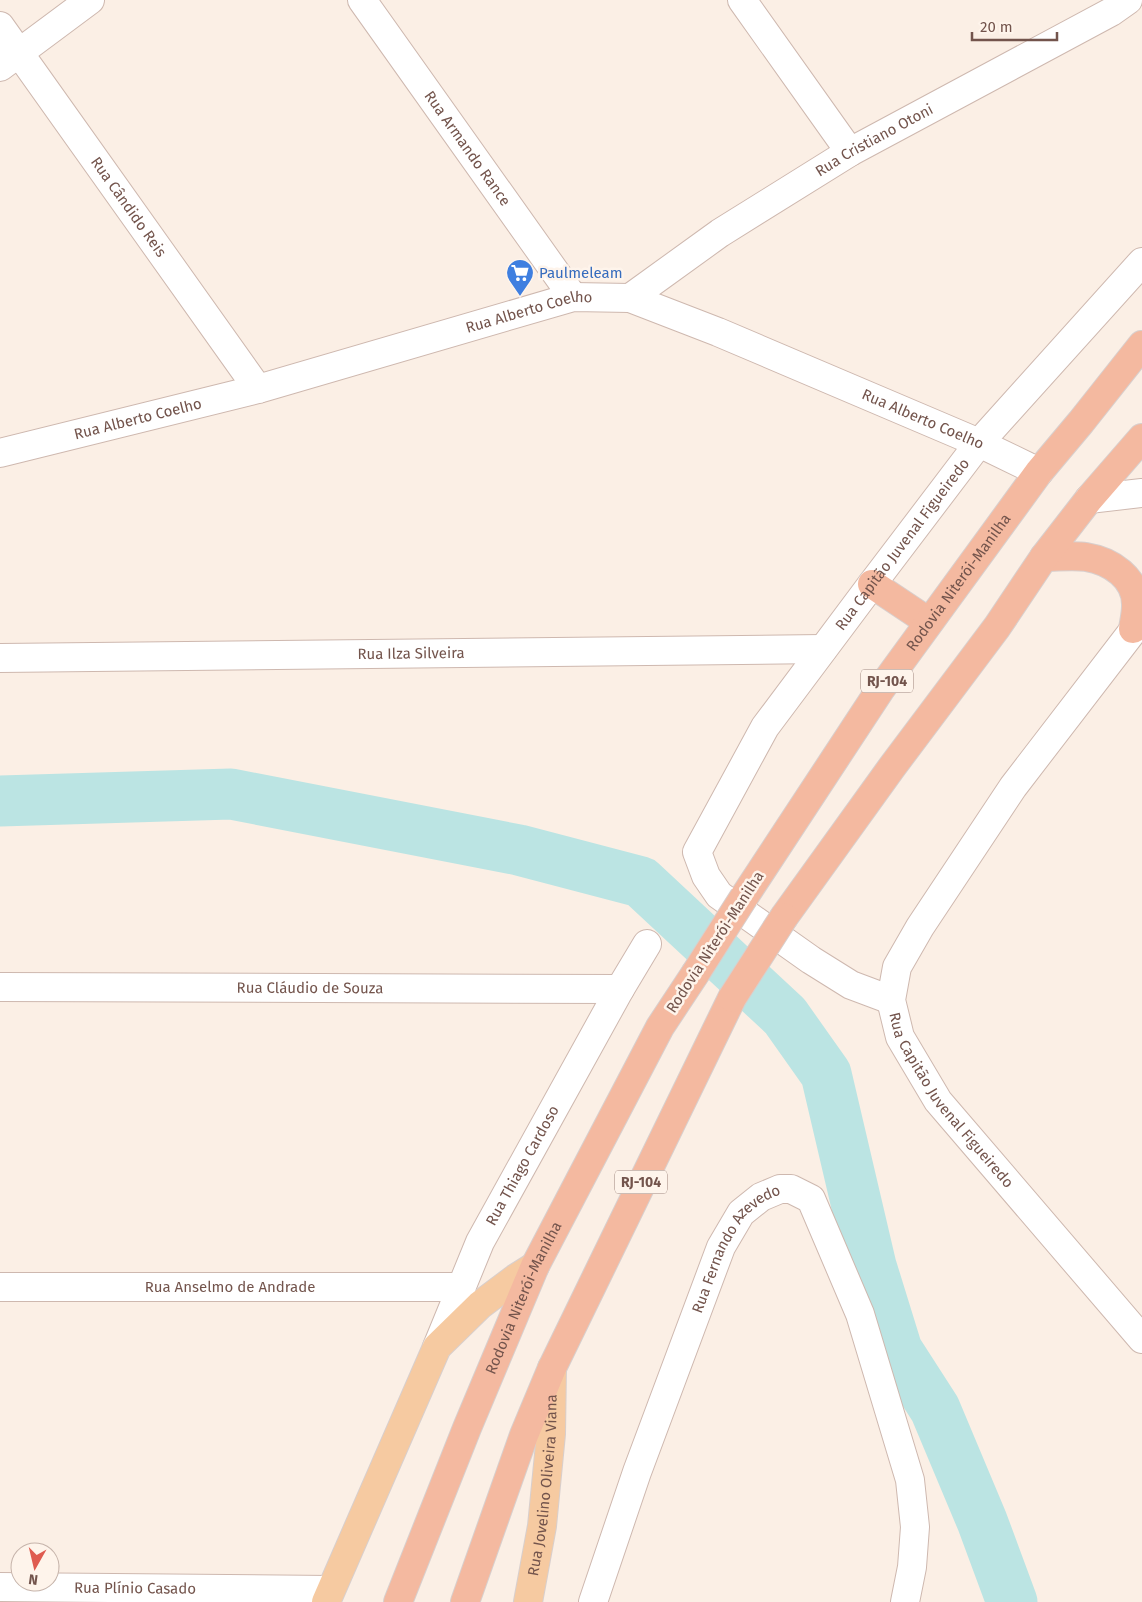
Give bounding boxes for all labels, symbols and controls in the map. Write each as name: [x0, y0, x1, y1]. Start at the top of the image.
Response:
scale bar: [972, 10, 1057, 42]
text: 20 m: [980, 18, 1013, 36]
street label: Rua Armando Rance: [420, 87, 514, 209]
street label: Rua Cristiano Otoni: [812, 100, 936, 180]
street label: Rua Cândido Reis: [87, 153, 170, 260]
supermarket icon: Paulmeleam: [505, 258, 535, 297]
place label: Paulmeleam: [539, 264, 623, 282]
street label: Rua Alberto Coelho: [464, 288, 593, 337]
street label: Rua Alberto Coelho: [859, 385, 987, 453]
street label: Rua Alberto Coelho: [72, 394, 204, 443]
street label: Rua Capitão Juvenal Figueiredo: [831, 455, 973, 634]
street label: Rodovia Niterói-Manilha: [902, 510, 1015, 654]
street label: Rua Ilza Silveira: [357, 644, 465, 663]
road number: RJ-104: [861, 669, 913, 692]
street label: Rodovia Niterói-Manilha: [662, 868, 768, 1016]
street label: Rua Cláudio de Souza: [237, 979, 383, 997]
street label: Rua Capitão Juvenal Figueiredo: [885, 1010, 1017, 1191]
street label: Rua Thiago Cardoso: [482, 1102, 563, 1229]
road number: RJ-104: [615, 1170, 667, 1194]
street label: Rua Fernando Azevedo: [688, 1181, 783, 1316]
street label: Rodovia Niterói-Manilha: [482, 1218, 566, 1377]
street label: Rua Anselmo de Andrade: [145, 1278, 315, 1296]
street label: Rua Jovelino Oliveira Viana: [524, 1394, 561, 1578]
north arrow: [10, 1542, 60, 1592]
text: N: [27, 1570, 39, 1588]
street label: Rua Plínio Casado: [74, 1579, 196, 1598]

